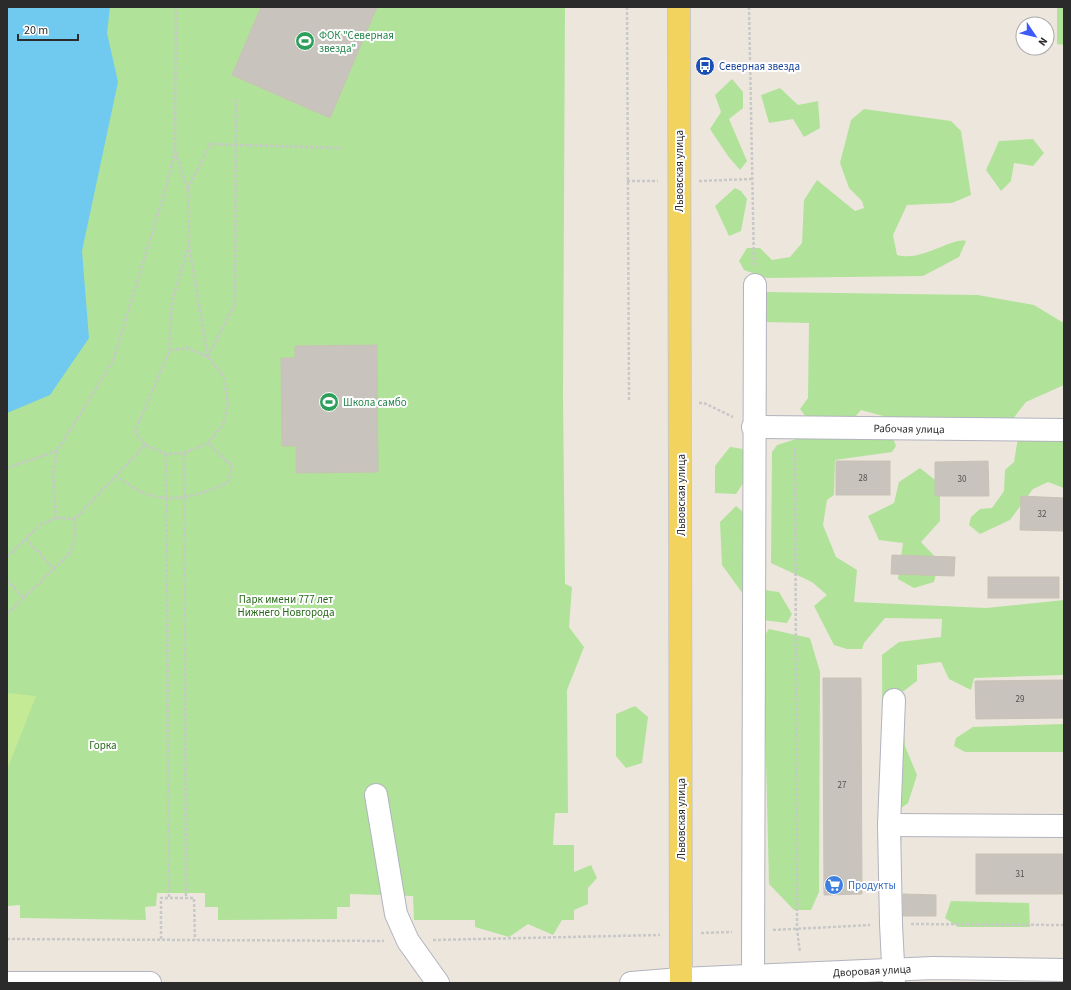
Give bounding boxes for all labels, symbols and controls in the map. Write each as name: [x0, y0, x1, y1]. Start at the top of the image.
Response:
scale bar: [18, 16, 78, 42]
north arrow: [1015, 16, 1055, 56]
text: 20 m: [24, 22, 48, 39]
place label: ФОК "Северная звезда": [319, 28, 394, 56]
sports icon: ФОК "Северная звезда": [294, 30, 316, 52]
text: N: [1035, 34, 1051, 49]
bus stop icon: Северная звезда: [694, 55, 716, 77]
place label: Северная звезда: [719, 59, 800, 74]
street label: Львовская улица: [672, 130, 687, 212]
sports icon: Школа самбо: [318, 391, 340, 413]
place label: Школа самбо: [343, 395, 407, 410]
street label: Рабочая улица: [873, 421, 945, 437]
street label: Львовская улица: [674, 454, 689, 536]
house number: 28: [859, 472, 868, 485]
house number: 30: [958, 473, 967, 486]
house number: 32: [1038, 508, 1047, 521]
park label: Парк имени 777 лет Нижнего Новгорода: [237, 592, 335, 620]
house number: 29: [1016, 693, 1025, 706]
park label: Горка: [89, 738, 117, 753]
street label: Львовская улица: [674, 778, 689, 860]
house number: 27: [838, 779, 847, 792]
house number: 31: [1016, 868, 1024, 881]
supermarket icon: Продукты: [823, 874, 845, 896]
place label: Продукты: [848, 878, 896, 893]
street label: Дворовая улица: [832, 961, 912, 981]

